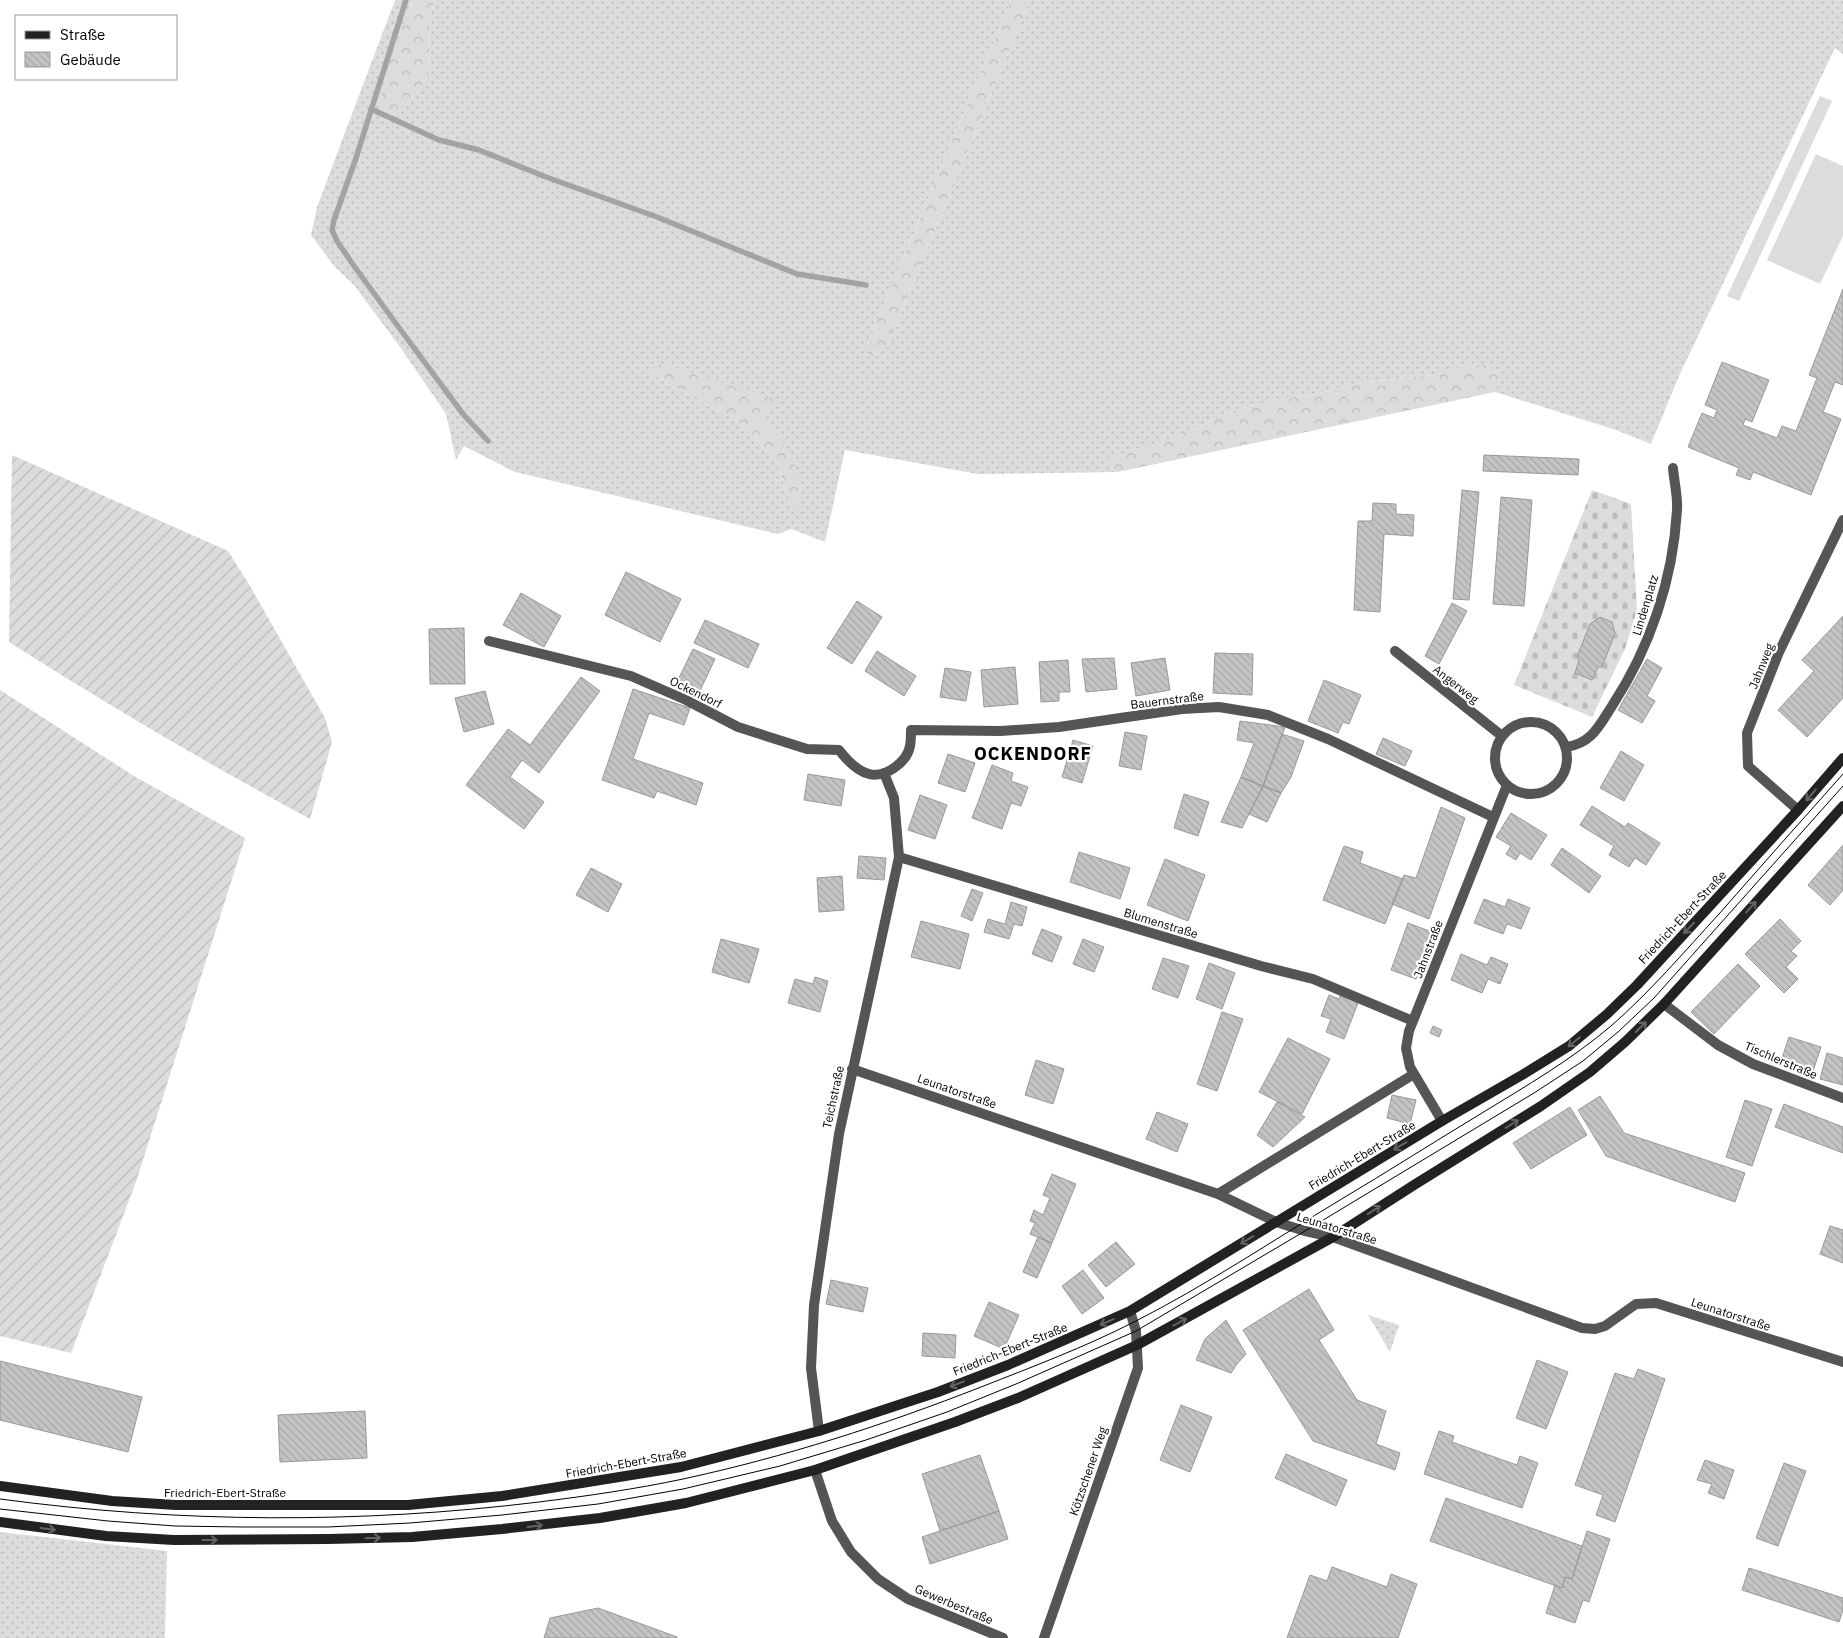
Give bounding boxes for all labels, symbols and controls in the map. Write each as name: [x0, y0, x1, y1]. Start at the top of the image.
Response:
legend: [15, 15, 178, 80]
text: Straße: [60, 25, 105, 44]
text: Gebäude: [60, 50, 121, 69]
street label: Lindenplatz: [1629, 572, 1661, 637]
street label: Jahnweg: [1745, 640, 1777, 691]
street label: Angerweg: [1430, 661, 1482, 707]
street label: Ockendorf: [668, 673, 725, 711]
street label: Bauernstraße: [1129, 688, 1205, 712]
district label: OCKENDORF: [974, 742, 1092, 765]
one-way arrow: [1805, 788, 1817, 801]
street label: Friedrich-Ebert-Straße: [1635, 867, 1729, 967]
one-way arrow: [1745, 901, 1757, 914]
street label: Blumenstraße: [1122, 905, 1200, 942]
street label: Jahnstraße: [1410, 917, 1446, 980]
one-way arrow: [1683, 921, 1695, 934]
one-way arrow: [1635, 1020, 1647, 1033]
one-way arrow: [1568, 1036, 1581, 1047]
street label: Tischlerstraße: [1742, 1038, 1820, 1082]
street label: Teichstraße: [819, 1064, 847, 1130]
street label: Leunatorstraße: [915, 1070, 999, 1112]
street label: Friedrich-Ebert-Straße: [1306, 1117, 1419, 1193]
one-way arrow: [1504, 1119, 1518, 1129]
one-way arrow: [1394, 1141, 1408, 1151]
one-way arrow: [1366, 1205, 1380, 1215]
street label: Leunatorstraße: [1295, 1209, 1379, 1247]
one-way arrow: [1240, 1235, 1254, 1245]
street label: Leunatorstraße: [1689, 1294, 1773, 1334]
one-way arrow: [1172, 1316, 1187, 1326]
one-way arrow: [1100, 1317, 1115, 1327]
street label: Friedrich-Ebert-Straße: [951, 1319, 1070, 1379]
one-way arrow: [950, 1380, 965, 1390]
street label: Kötzschener Weg: [1066, 1424, 1110, 1517]
street label: Friedrich-Ebert-Straße: [565, 1445, 688, 1481]
street label: Friedrich-Ebert-Straße: [164, 1485, 287, 1500]
one-way arrow: [526, 1521, 542, 1531]
one-way arrow: [40, 1524, 56, 1534]
one-way arrow: [364, 1533, 381, 1543]
one-way arrow: [202, 1535, 218, 1545]
street label: Gewerbestraße: [913, 1581, 996, 1627]

